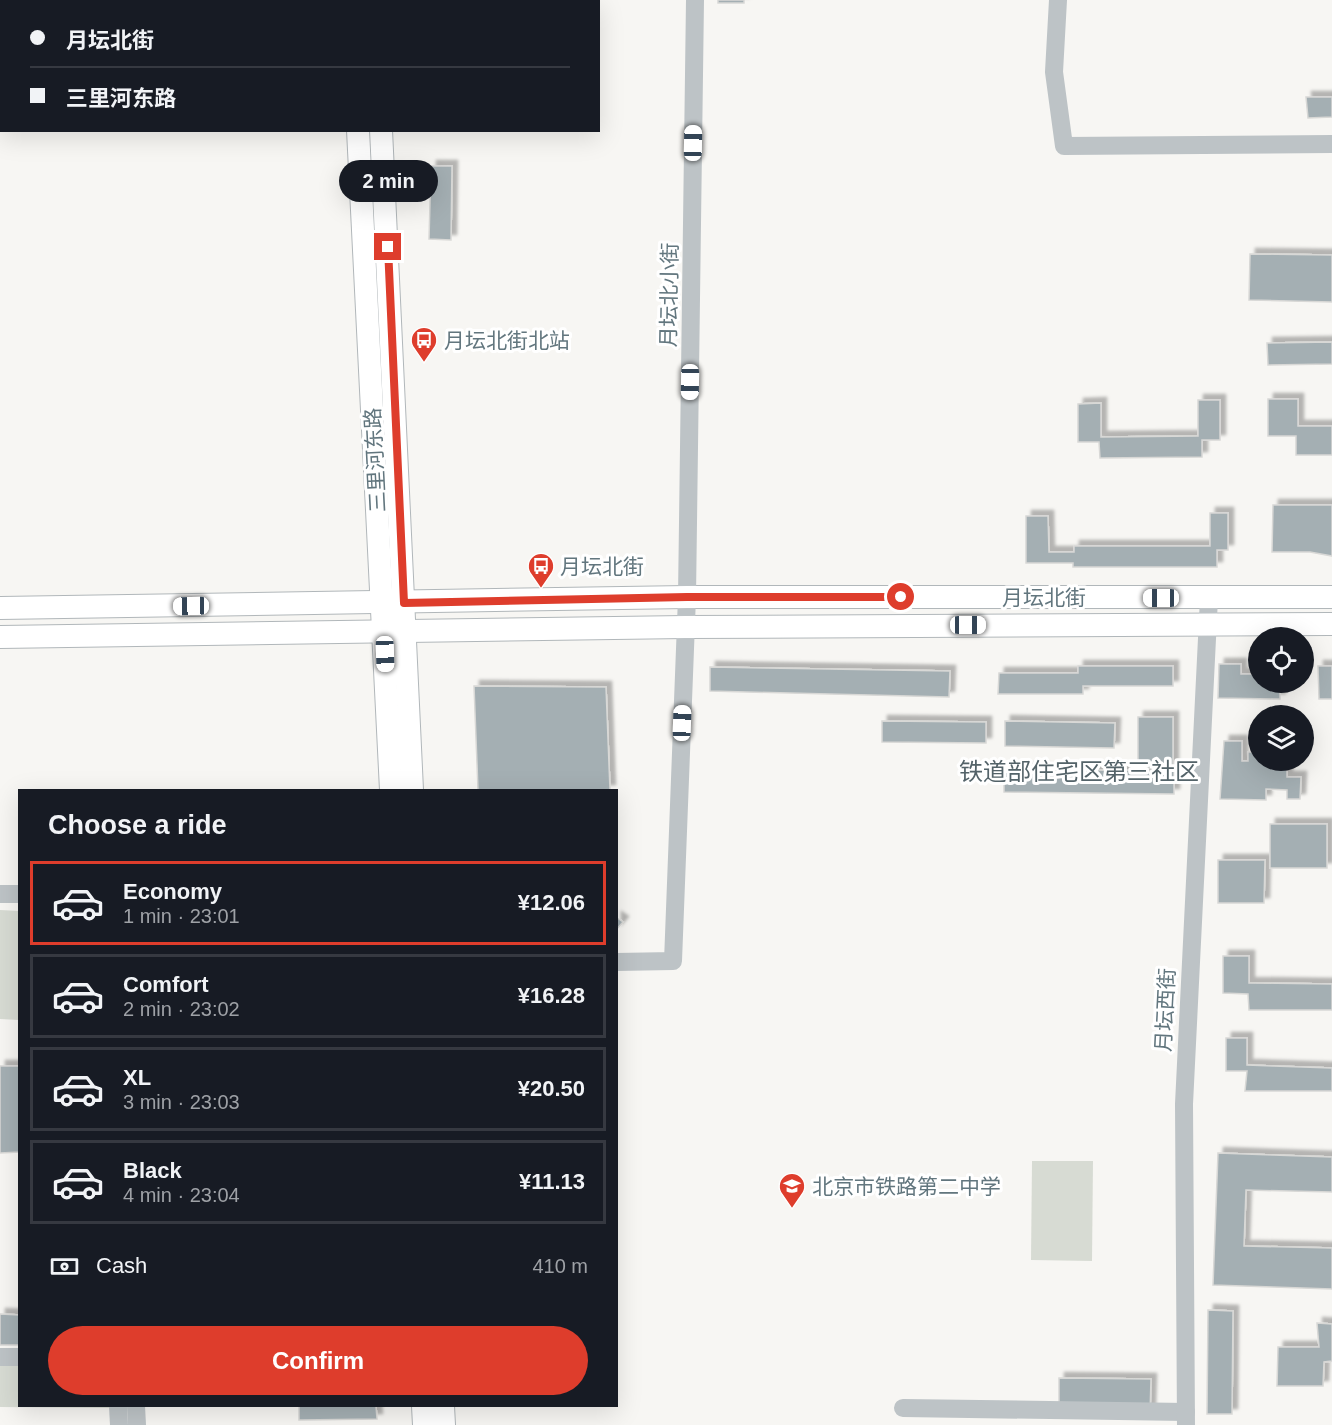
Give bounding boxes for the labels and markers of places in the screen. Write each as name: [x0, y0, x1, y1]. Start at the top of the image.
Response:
bus stop icon: 月坛北街北站: [409, 325, 439, 363]
place label: 月坛北街北站: [444, 329, 570, 352]
bus stop icon: 月坛北街: [526, 551, 556, 589]
place label: 月坛北街: [560, 555, 644, 578]
school or university icon: 北京市铁路第二中学: [777, 1171, 807, 1209]
place label: 北京市铁路第二中学: [812, 1175, 1001, 1198]

